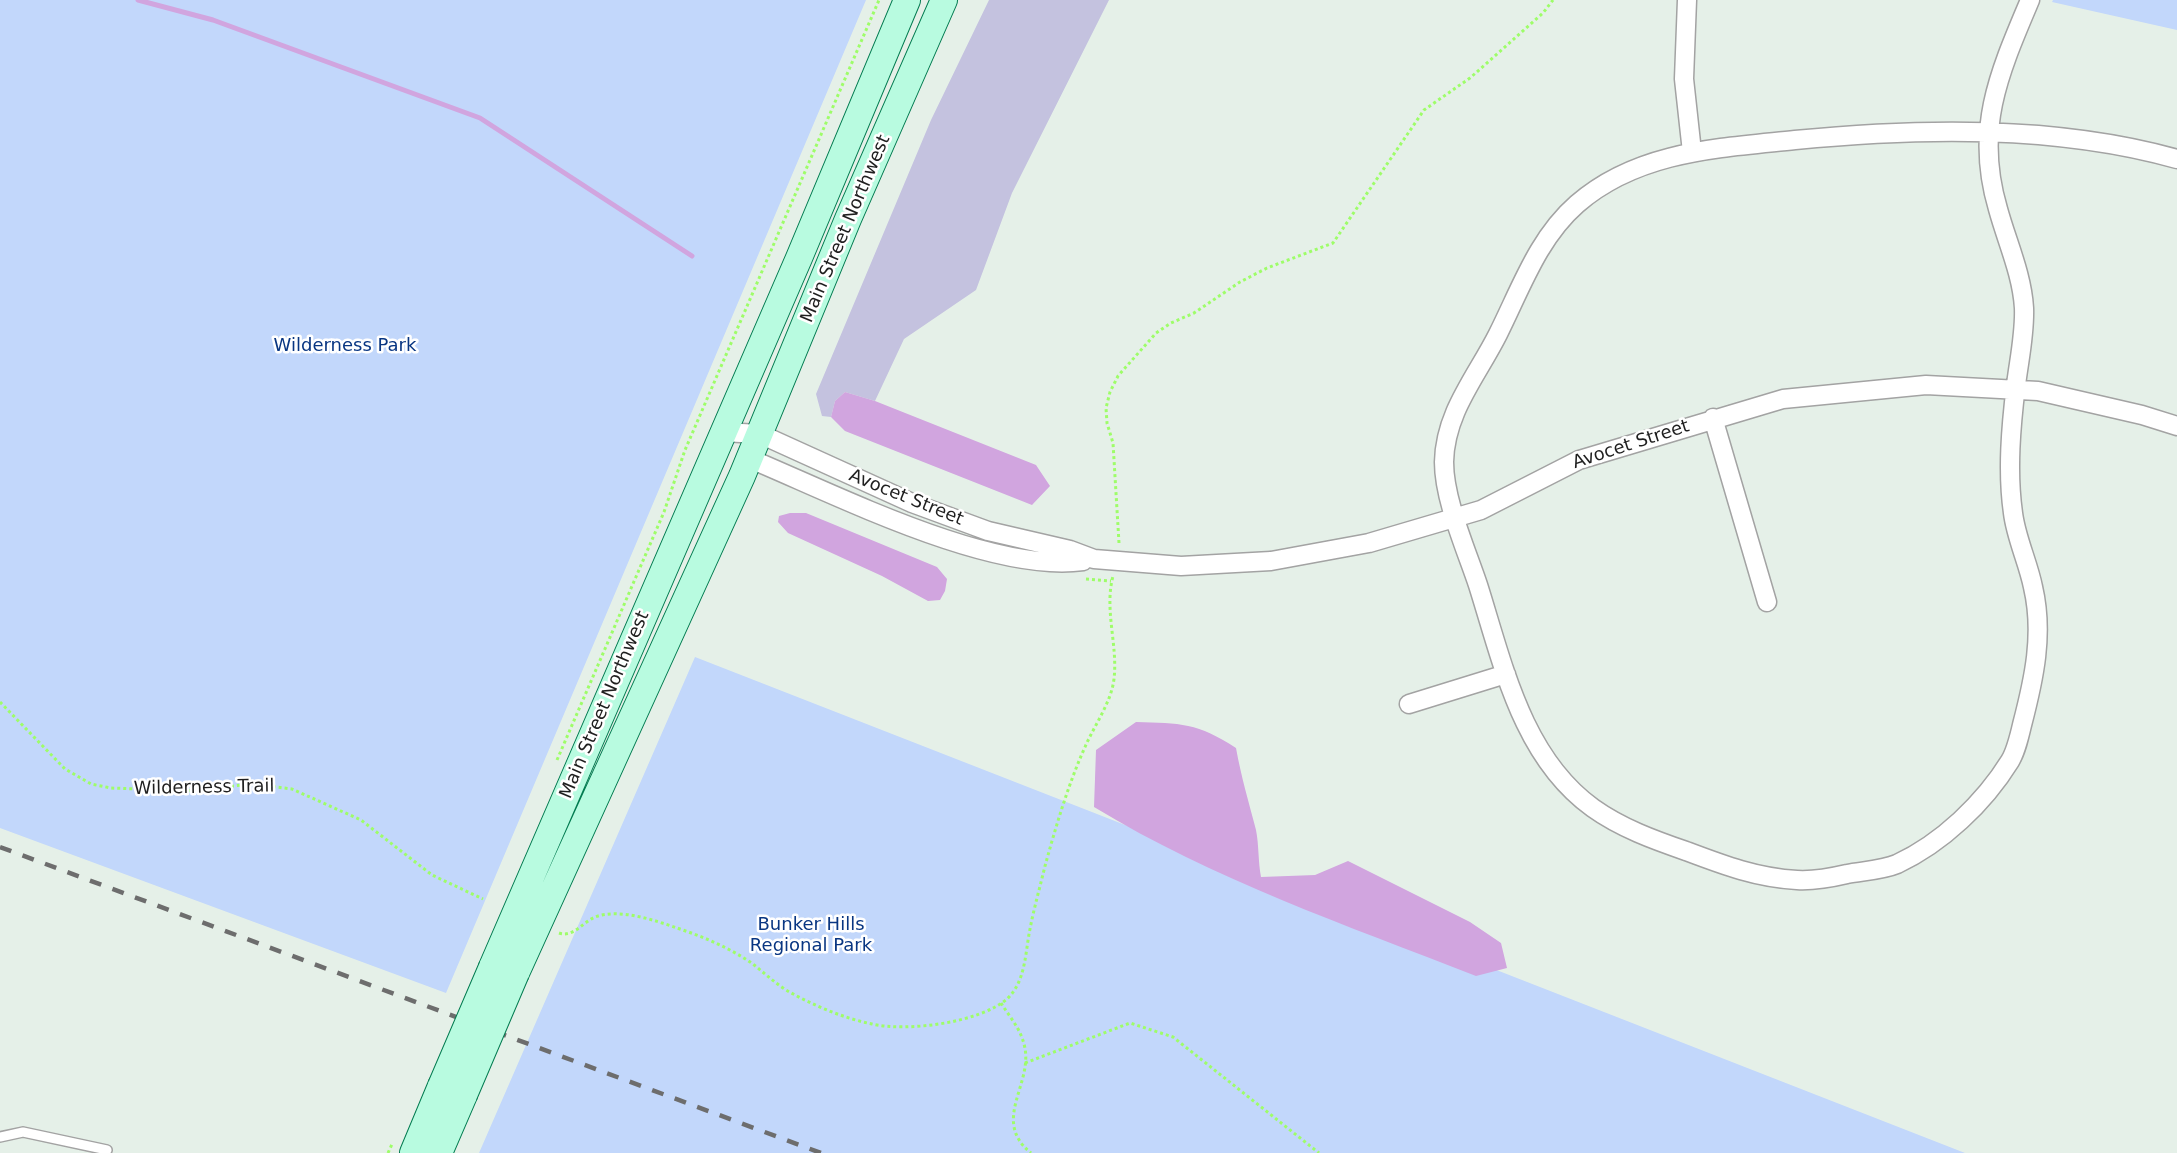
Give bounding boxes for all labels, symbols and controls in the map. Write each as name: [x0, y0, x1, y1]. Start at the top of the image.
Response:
street label: Main Street Northwest: [797, 132, 895, 326]
park label: Wilderness Park: [274, 335, 416, 357]
street label: Avocet Street: [1570, 416, 1692, 474]
street label: Avocet Street: [846, 465, 966, 531]
street label: Main Street Northwest: [556, 608, 654, 802]
street label: Wilderness Trail: [133, 776, 275, 800]
park label: Bunker Hills Regional Park: [750, 914, 872, 956]

